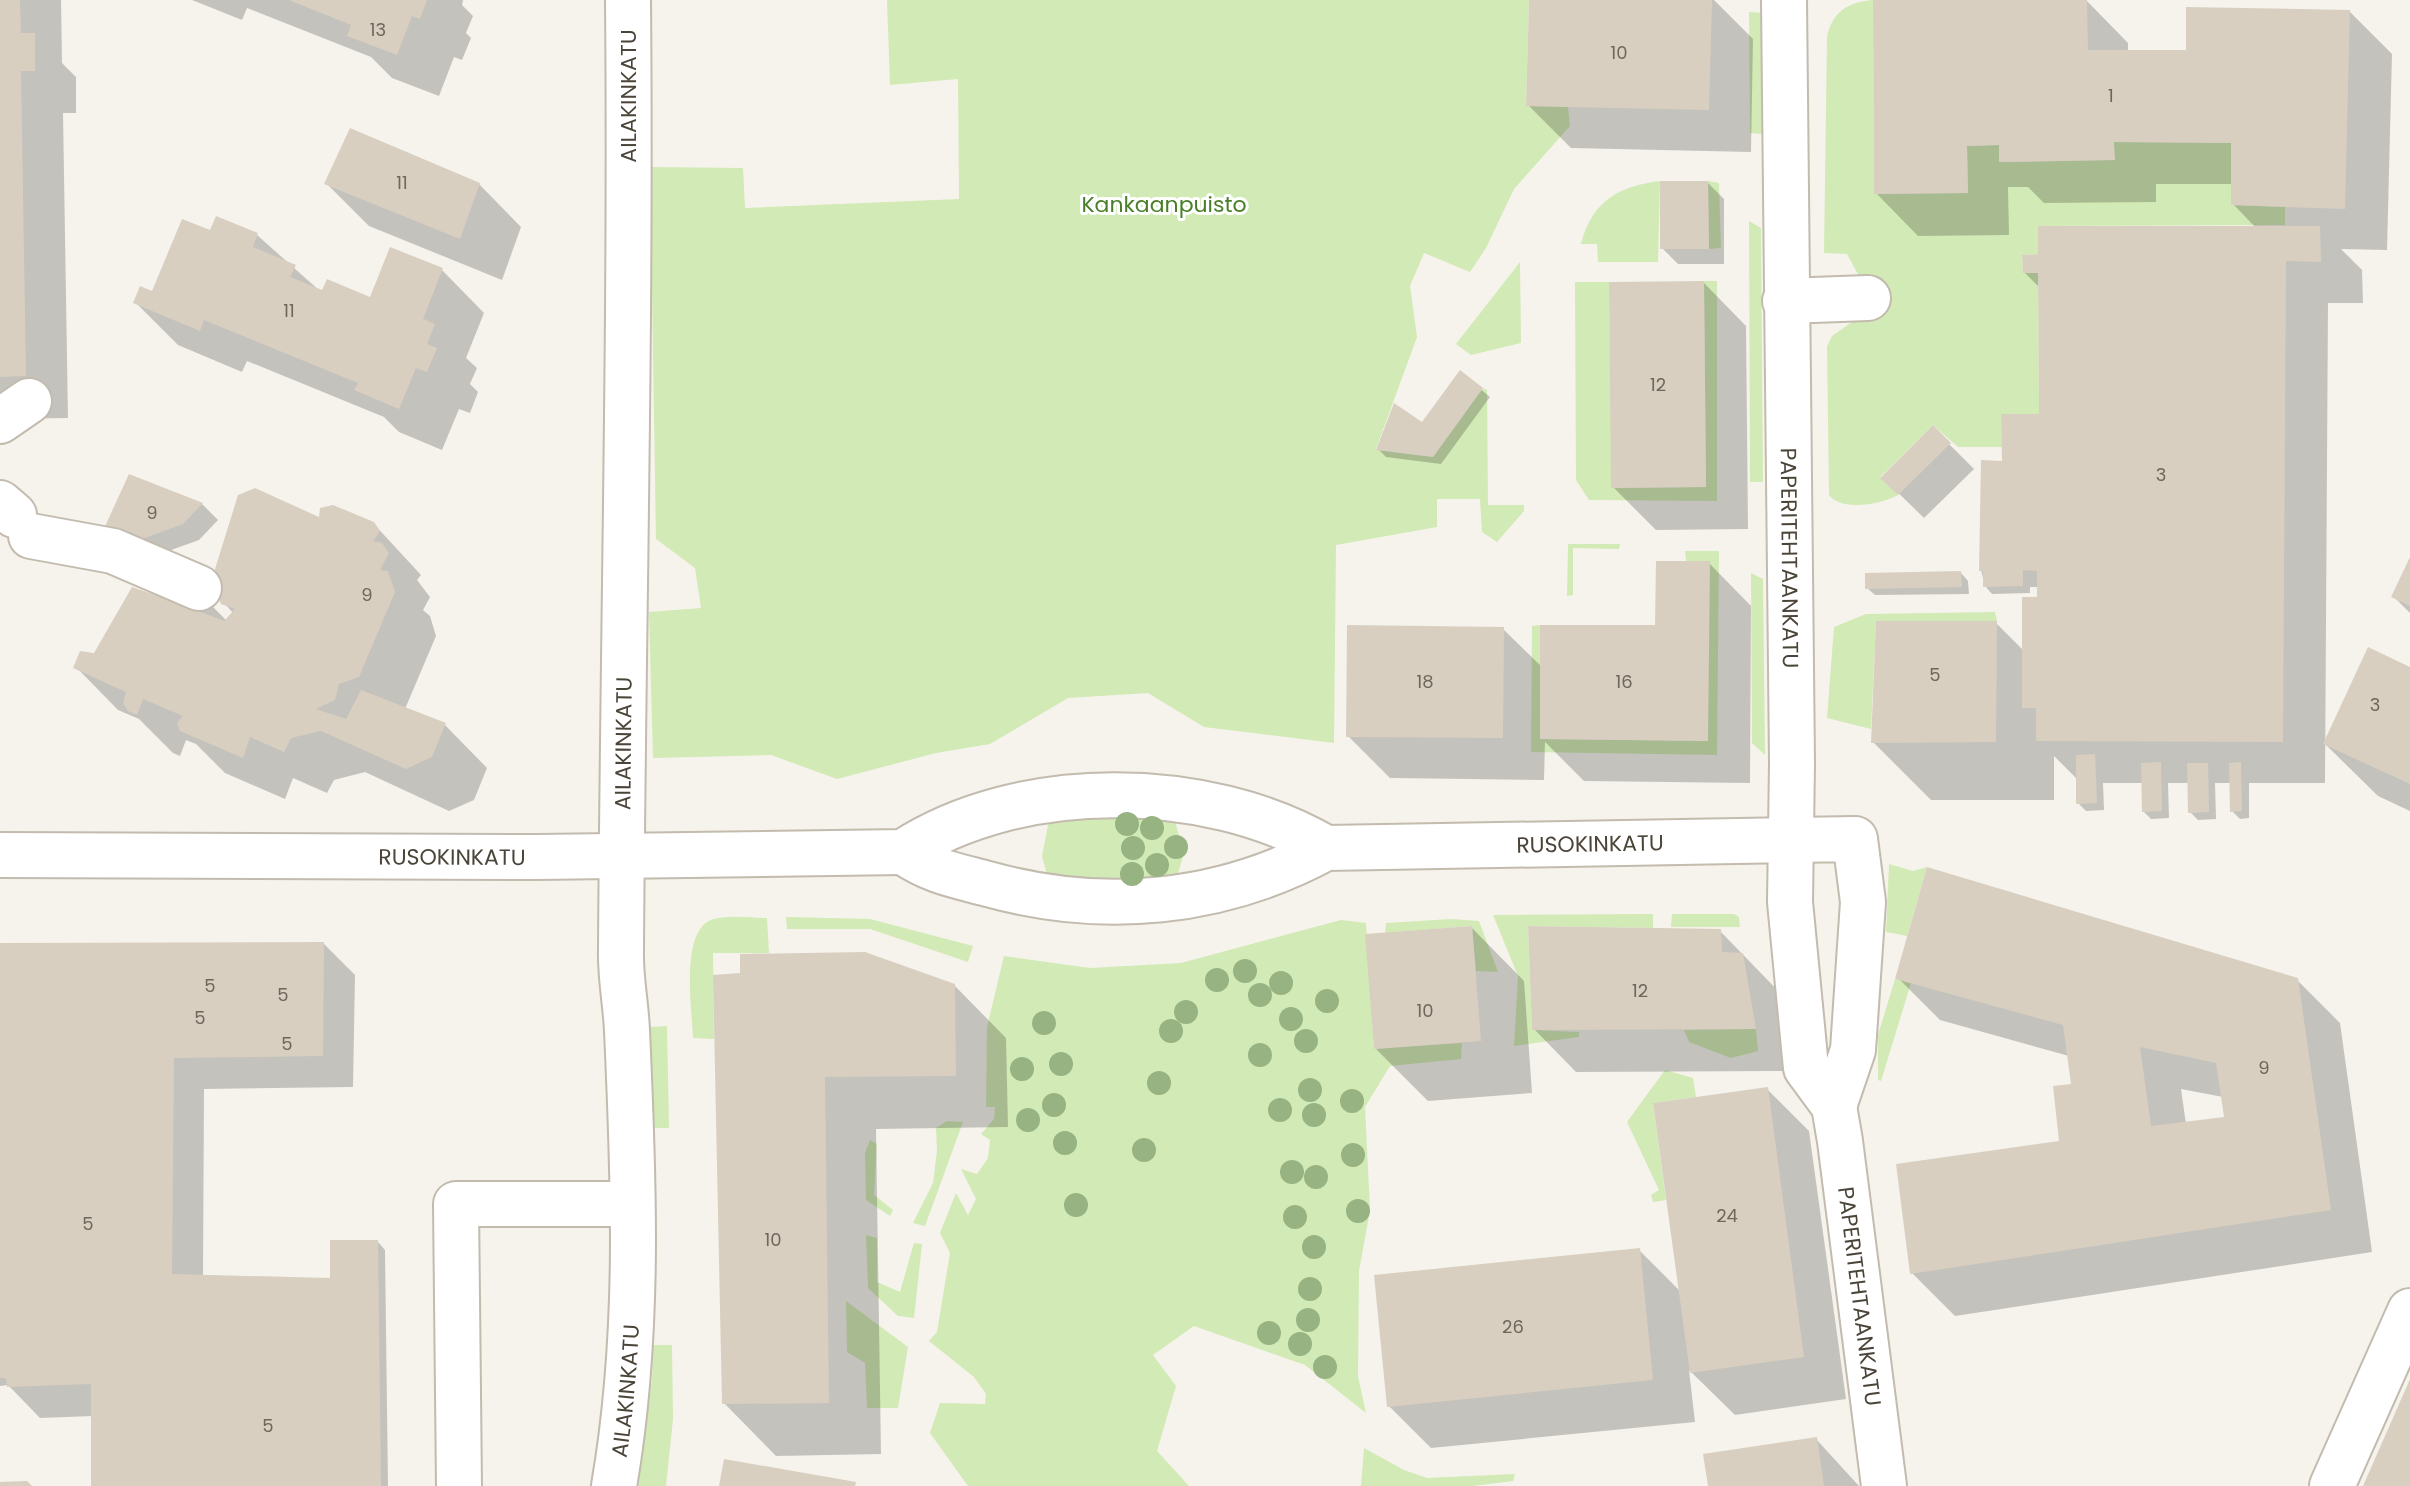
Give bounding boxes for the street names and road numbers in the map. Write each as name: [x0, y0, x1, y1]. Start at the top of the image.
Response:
street label: AILAKINKATU: [613, 29, 644, 163]
street label: PAPERITEHTAANKATU: [1773, 447, 1806, 668]
street label: AILAKINKATU: [607, 676, 640, 810]
street label: RUSOKINKATU: [1516, 827, 1664, 861]
street label: RUSOKINKATU: [378, 841, 526, 873]
street label: PAPERITEHTAANKATU: [1830, 1185, 1889, 1408]
street label: AILAKINKATU: [604, 1323, 647, 1459]

